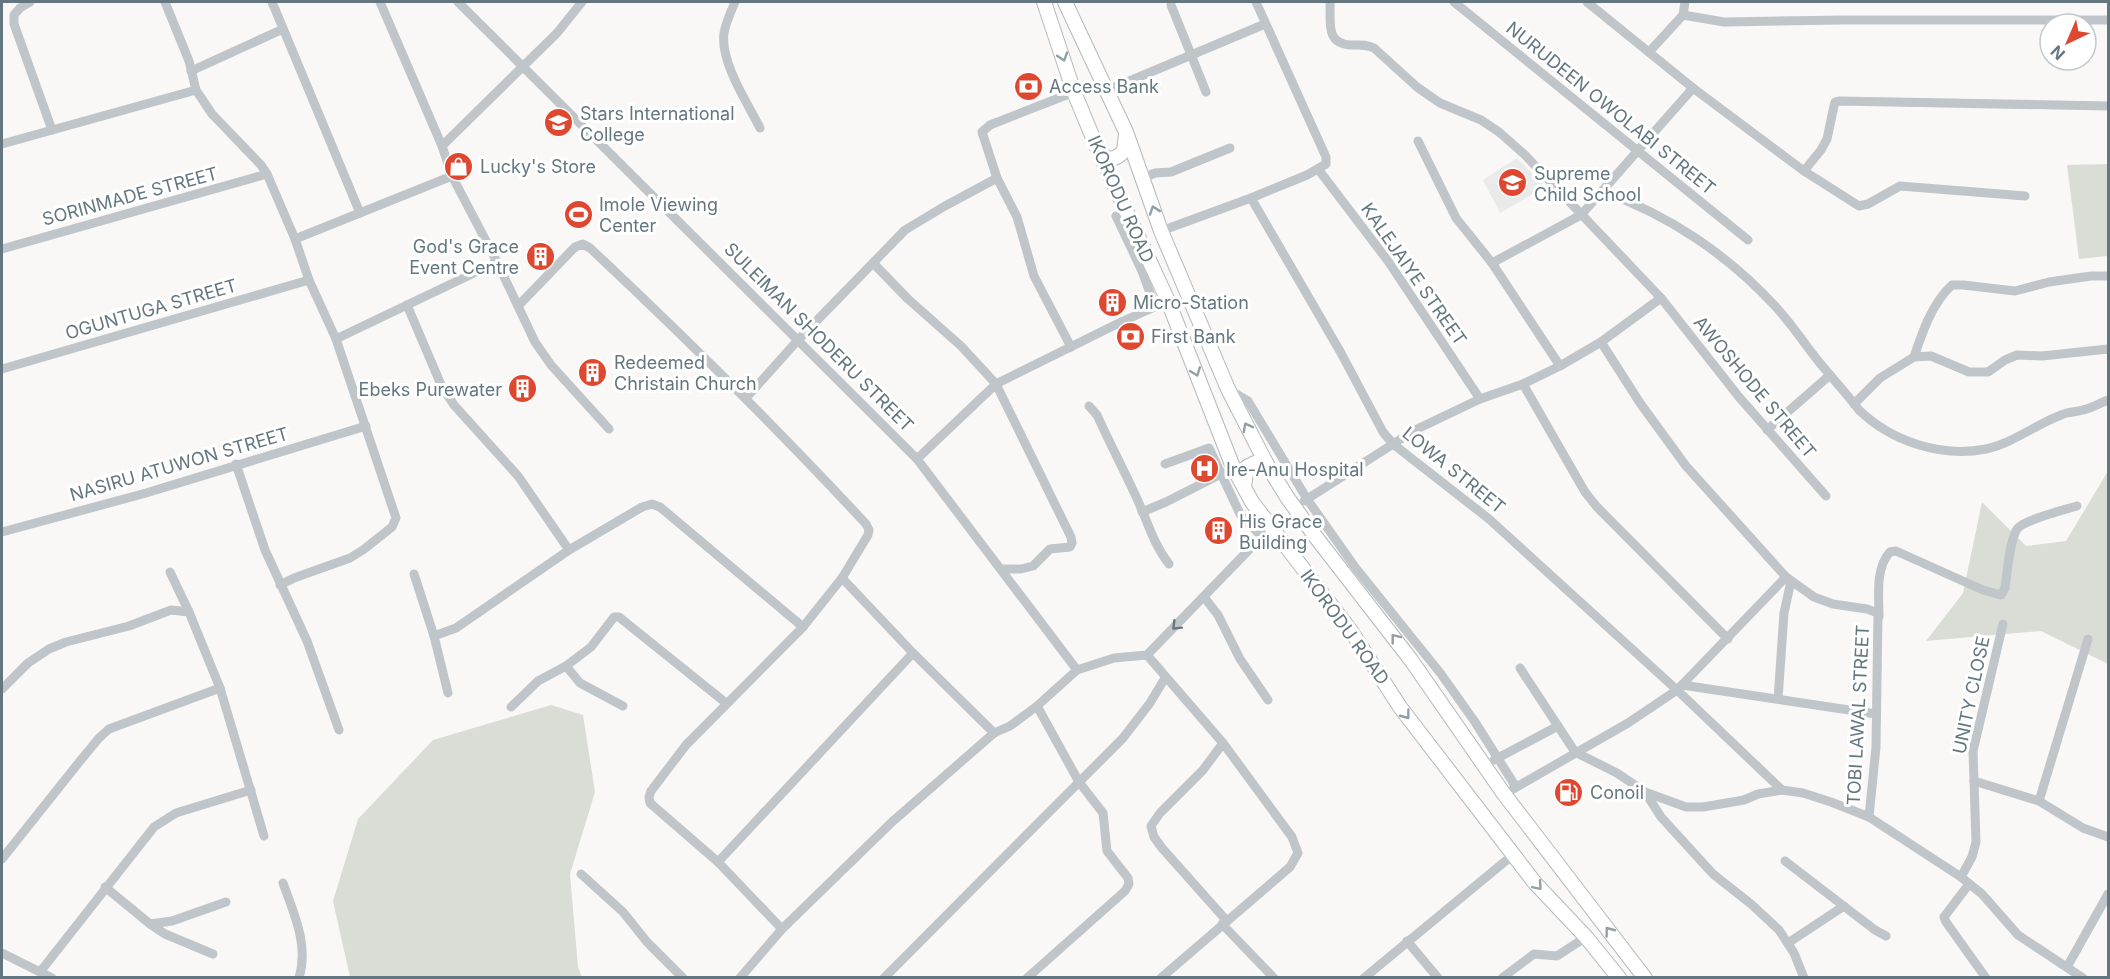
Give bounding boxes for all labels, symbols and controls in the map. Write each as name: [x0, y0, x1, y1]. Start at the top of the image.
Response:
north arrow: [2038, 12, 2098, 72]
street label: NURUDEEN OWOLABI STREET: [1502, 17, 1720, 199]
text: N: [2046, 41, 2069, 64]
one-way arrow: [1056, 51, 1068, 62]
bank icon: Access Bank: [1012, 70, 1044, 102]
place label: Access Bank: [1049, 76, 1159, 97]
place label: Stars International College: [580, 103, 735, 145]
school or university icon: Stars International College: [543, 107, 575, 139]
street label: IKORODU ROAD: [1084, 132, 1158, 266]
shop icon: Lucky's Store: [443, 150, 475, 182]
place label: Lucky's Store: [480, 156, 596, 177]
street label: SORINMADE STREET: [40, 162, 220, 230]
place label: Supreme Child School: [1534, 163, 1641, 205]
school or university icon: Supreme Child School: [1497, 167, 1529, 199]
place label: Imole Viewing Center: [599, 194, 718, 236]
sports icon: Imole Viewing Center: [562, 198, 594, 230]
street label: KALEJAIYE STREET: [1357, 199, 1471, 349]
one-way arrow: [1149, 205, 1161, 215]
place label: God's Grace Event Centre: [409, 236, 519, 278]
street label: SULEIMAN SHODERU STREET: [720, 238, 918, 436]
building icon: God's Grace Event Centre: [524, 240, 556, 272]
street label: OGUNTUGA STREET: [63, 274, 239, 344]
building icon: Micro-Station: [1096, 286, 1128, 318]
place label: Micro-Station: [1133, 292, 1249, 313]
street label: AWOSHODE STREET: [1690, 312, 1820, 462]
bank icon: First Bank: [1114, 320, 1146, 352]
place label: First Bank: [1151, 326, 1236, 347]
place label: Redeemed Christain Church: [614, 352, 757, 394]
building icon: Redeemed Christain Church: [577, 356, 609, 388]
one-way arrow: [1188, 366, 1201, 377]
building icon: Ebeks Purewater: [507, 373, 539, 405]
place label: Ebeks Purewater: [359, 379, 502, 400]
street label: LOWA STREET: [1399, 422, 1509, 518]
street label: NASIRU ATUWON STREET: [67, 423, 291, 505]
one-way arrow: [1243, 423, 1254, 434]
hospital icon: Ire-Anu Hospital: [1189, 453, 1221, 485]
place label: Ire-Anu Hospital: [1226, 459, 1364, 480]
place label: His Grace Building: [1239, 511, 1322, 553]
building icon: His Grace Building: [1202, 515, 1234, 547]
street label: IKORODU ROAD: [1296, 565, 1394, 689]
one-way arrow: [1172, 619, 1183, 630]
street label: TOBI LAWAL STREET: [1843, 624, 1873, 806]
one-way arrow: [1391, 634, 1402, 645]
street label: UNITY CLOSE: [1948, 634, 1994, 756]
one-way arrow: [1399, 708, 1410, 719]
fuel station icon: Conoil: [1553, 776, 1585, 808]
place label: Conoil: [1590, 782, 1644, 803]
one-way arrow: [1531, 879, 1542, 890]
one-way arrow: [1605, 927, 1616, 938]

